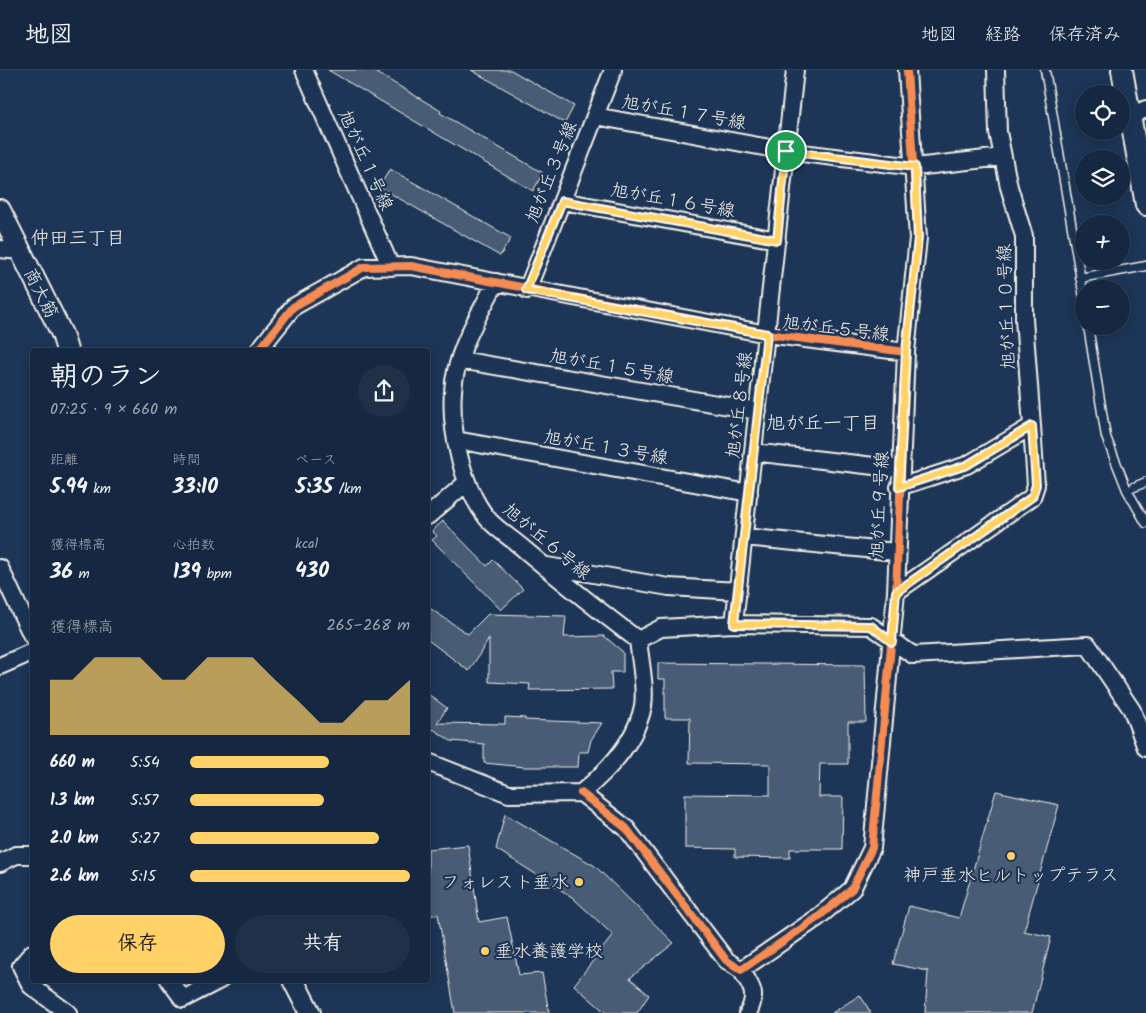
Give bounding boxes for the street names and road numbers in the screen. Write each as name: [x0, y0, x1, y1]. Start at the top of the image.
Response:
street label: 旭が丘１７号線: [619, 88, 748, 139]
street label: 旭が丘１号線: [329, 105, 400, 216]
street label: 旭が丘３号線: [519, 117, 586, 228]
street label: 旭が丘１６号線: [608, 176, 737, 227]
street label: 旭が丘１０号線: [991, 243, 1024, 370]
street label: 商大筋: [14, 263, 65, 324]
street label: 旭が丘５号線: [780, 309, 891, 350]
street label: 旭が丘１５号線: [547, 342, 676, 393]
street label: 旭が丘８号線: [720, 350, 761, 461]
street label: 旭が丘１３号線: [541, 423, 670, 474]
street label: 旭が丘９号線: [863, 450, 898, 560]
street label: 旭が丘６号線: [495, 496, 597, 588]

